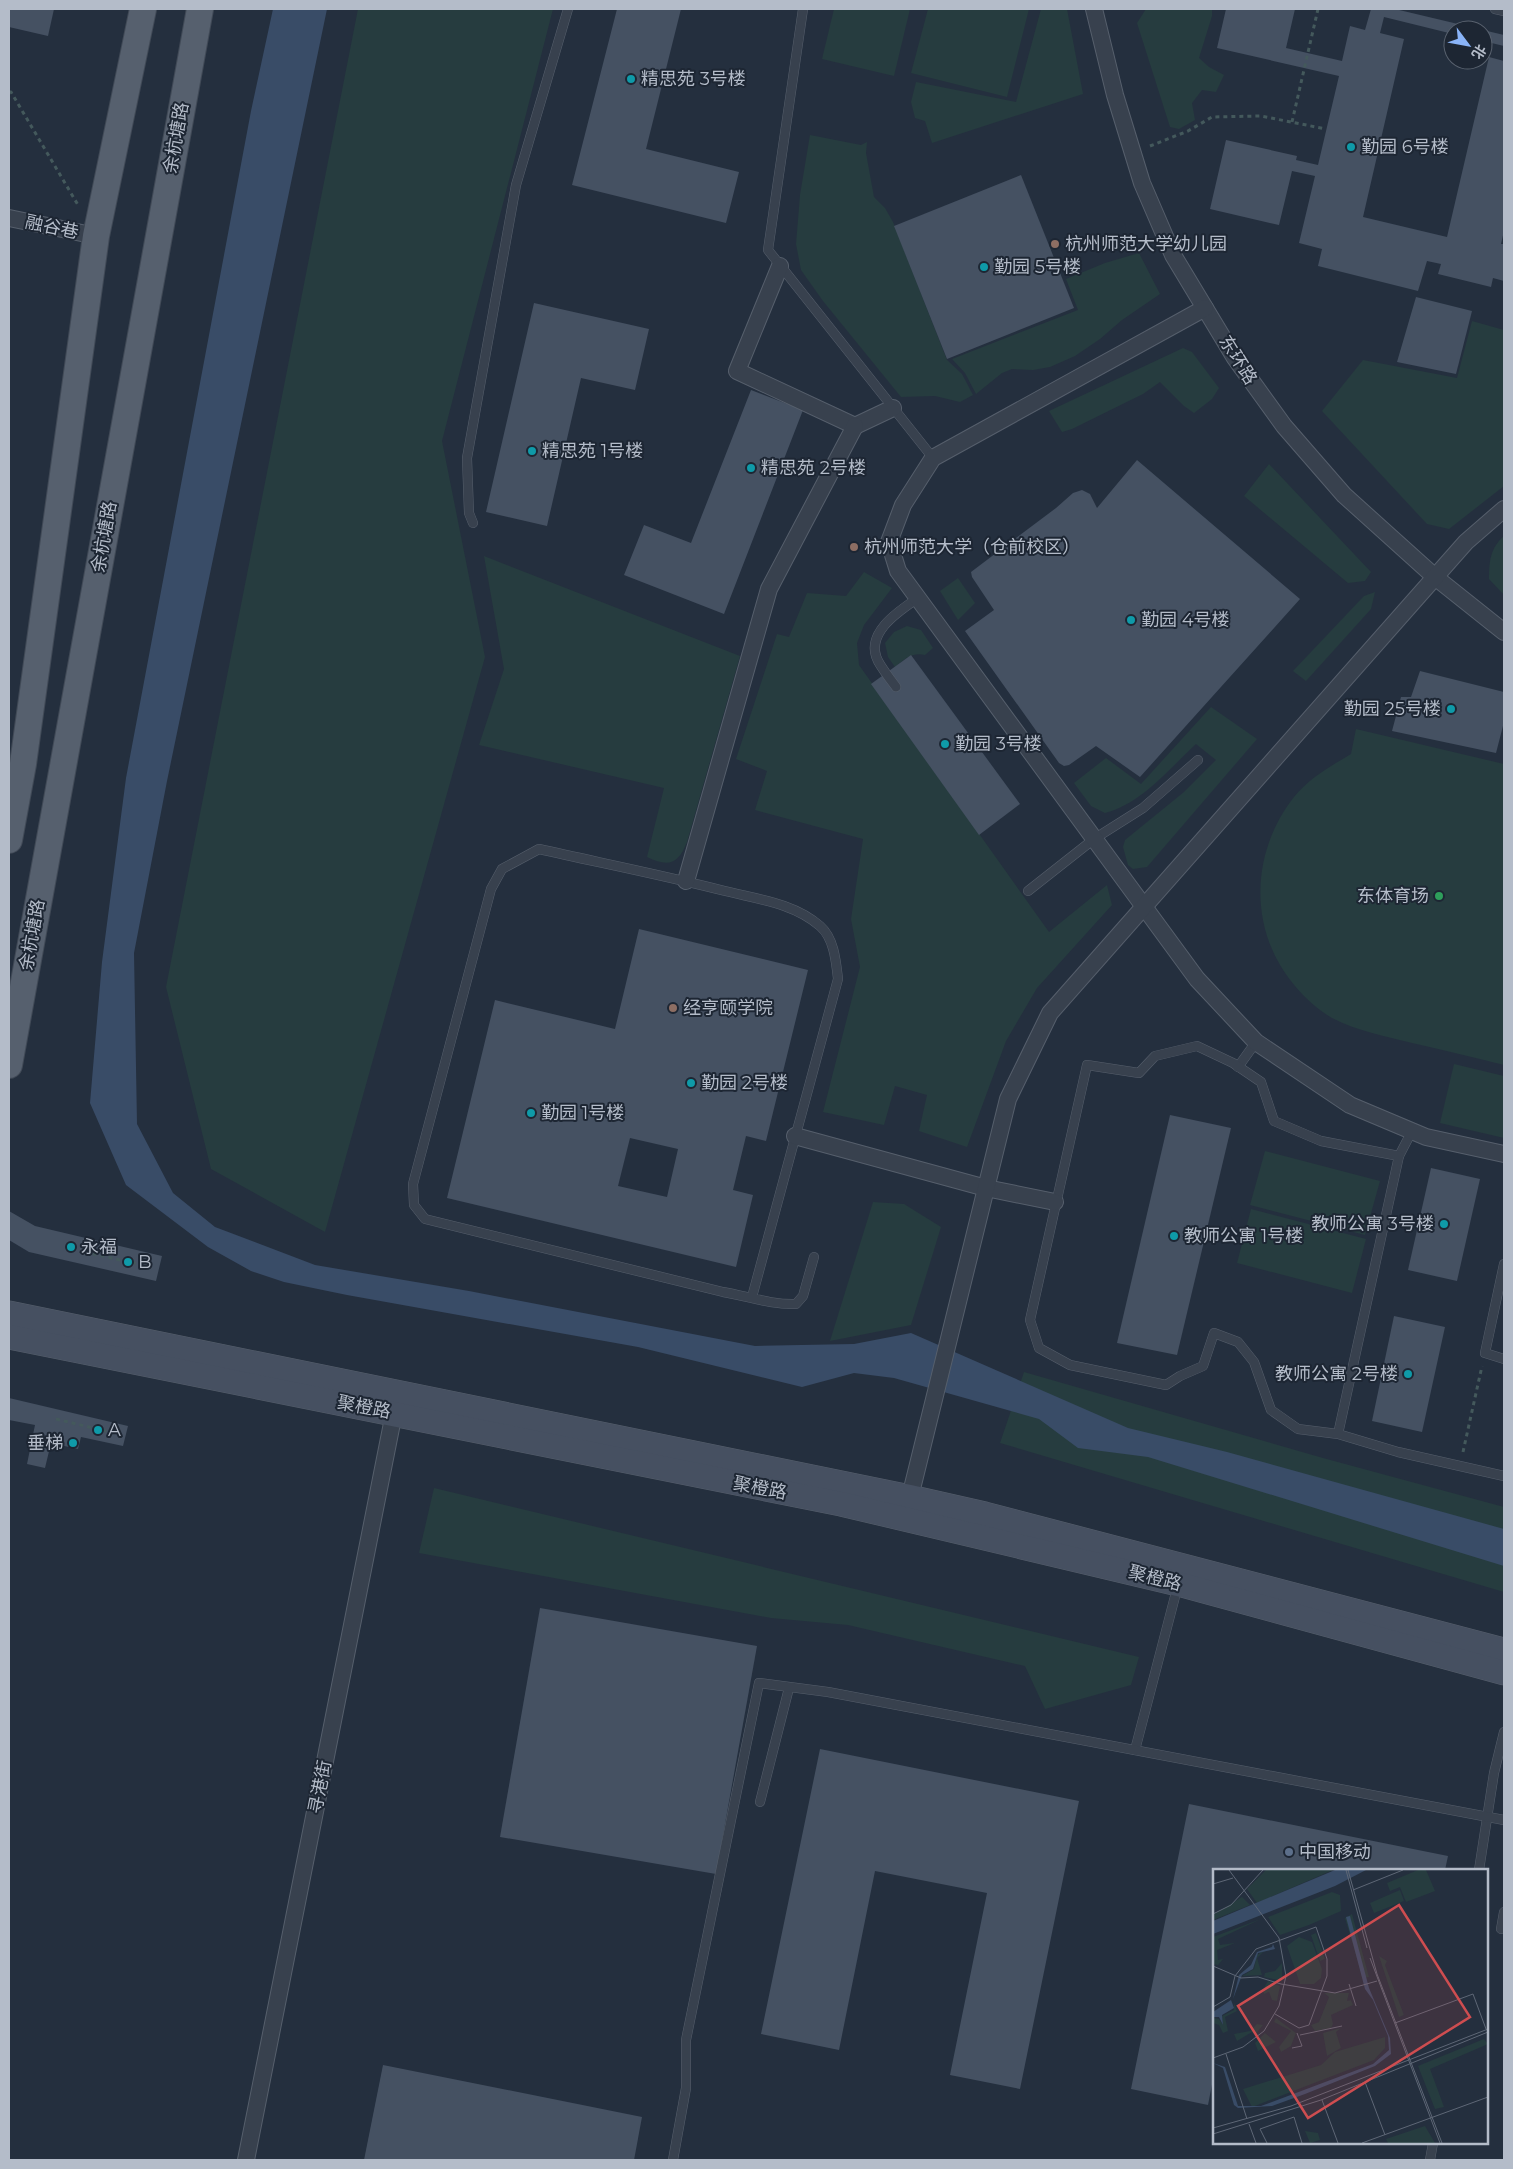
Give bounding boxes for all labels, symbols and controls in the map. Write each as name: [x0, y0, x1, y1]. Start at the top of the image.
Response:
north arrow: [1443, 20, 1493, 70]
text: 北: [1468, 41, 1490, 63]
place label: 精思苑 3号楼: [641, 68, 746, 90]
marker: 精思苑 3号楼: [625, 73, 637, 85]
street label: 余杭塘路: [159, 101, 193, 175]
place label: 勤园 6号楼: [1361, 136, 1449, 158]
marker: 勤园 6号楼: [1345, 141, 1357, 153]
street label: 融谷巷: [23, 211, 81, 243]
place label: 杭州师范大学幼儿园: [1065, 233, 1227, 255]
marker: 杭州师范大学幼儿园: [1049, 238, 1061, 250]
place label: 勤园 5号楼: [994, 256, 1081, 278]
marker: 勤园 5号楼: [978, 261, 990, 273]
street label: 东环路: [1214, 331, 1262, 389]
place label: 精思苑 1号楼: [542, 440, 643, 462]
marker: 精思苑 1号楼: [526, 445, 538, 457]
place label: 精思苑 2号楼: [761, 457, 866, 479]
marker: 精思苑 2号楼: [745, 462, 757, 474]
street label: 余杭塘路: [87, 500, 121, 574]
place label: 杭州师范大学（仓前校区）: [864, 536, 1080, 558]
marker: 杭州师范大学（仓前校区）: [848, 541, 860, 553]
place label: 勤园 4号楼: [1141, 609, 1230, 631]
marker: 勤园 4号楼: [1125, 614, 1137, 626]
place label: 勤园 25号楼: [1344, 698, 1441, 720]
marker: 勤园 25号楼: [1445, 703, 1457, 715]
place label: 勤园 3号楼: [955, 733, 1042, 755]
marker: 勤园 3号楼: [939, 738, 951, 750]
place label: 东体育场: [1357, 885, 1429, 907]
marker: 东体育场: [1433, 890, 1445, 902]
street label: 余杭塘路: [15, 898, 49, 972]
place label: 经亨颐学院: [683, 997, 773, 1019]
marker: 经亨颐学院: [667, 1002, 679, 1014]
place label: 勤园 2号楼: [701, 1072, 788, 1094]
marker: 勤园 2号楼: [685, 1077, 697, 1089]
place label: 勤园 1号楼: [541, 1102, 624, 1124]
marker: 勤园 1号楼: [525, 1107, 537, 1119]
place label: 教师公寓 3号楼: [1311, 1213, 1434, 1235]
marker: 教师公寓 3号楼: [1438, 1218, 1450, 1230]
place label: 教师公寓 1号楼: [1184, 1225, 1303, 1247]
marker: 教师公寓 1号楼: [1168, 1230, 1180, 1242]
place label: 永福: [81, 1236, 117, 1258]
marker: 永福: [65, 1241, 77, 1253]
place label: B: [138, 1251, 152, 1273]
marker: B: [122, 1256, 134, 1268]
place label: 教师公寓 2号楼: [1275, 1363, 1398, 1385]
marker: 教师公寓 2号楼: [1402, 1368, 1414, 1380]
street label: 聚橙路: [335, 1391, 393, 1423]
place label: A: [108, 1419, 121, 1441]
marker: A: [92, 1424, 104, 1436]
place label: 垂梯: [27, 1432, 63, 1454]
marker: 垂梯: [67, 1437, 79, 1449]
street label: 聚橙路: [731, 1472, 789, 1504]
street label: 聚橙路: [1126, 1561, 1184, 1595]
street label: 寻港街: [304, 1758, 336, 1816]
place label: 中国移动: [1299, 1841, 1371, 1863]
marker: 中国移动: [1283, 1846, 1295, 1858]
inset map: [1213, 1869, 1488, 2144]

